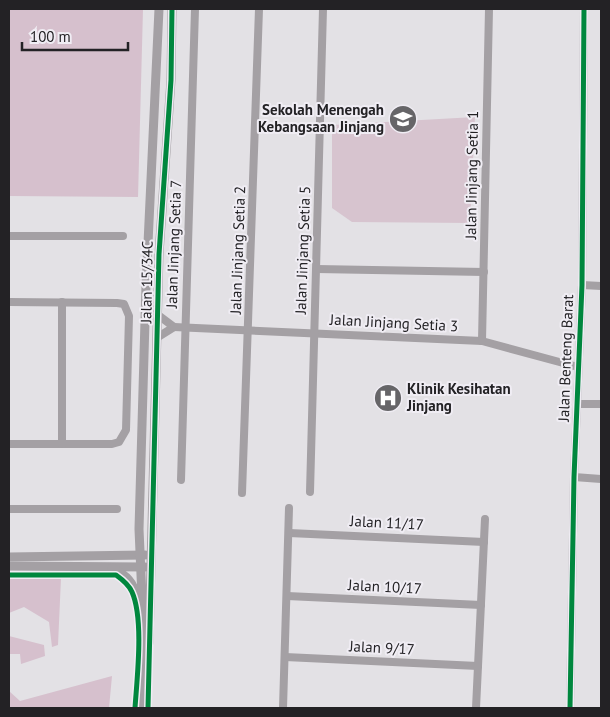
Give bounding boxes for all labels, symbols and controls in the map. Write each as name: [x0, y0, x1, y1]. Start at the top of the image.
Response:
scale bar: [22, 20, 129, 52]
text: 100 m: [30, 27, 71, 46]
place label: Sekolah Menengah Kebangsaan Jinjang: [258, 100, 384, 136]
school or university icon: Sekolah Menengah Kebangsaan Jinjang: [388, 104, 418, 134]
street label: Jalan Jinjang Setia 1: [461, 111, 482, 240]
street label: Jalan Jinjang Setia 7: [162, 179, 185, 310]
street label: Jalan Jinjang Setia 2: [226, 185, 249, 316]
street label: Jalan Jinjang Setia 5: [291, 185, 314, 316]
street label: Jalan 15/34C: [136, 241, 157, 324]
street label: Jalan Benteng Barat: [554, 294, 577, 423]
street label: Jalan Jinjang Setia 3: [328, 310, 459, 335]
place label: Klinik Kesihatan Jinjang: [406, 379, 511, 415]
hospital icon: Klinik Kesihatan Jinjang: [373, 383, 403, 413]
street label: Jalan 11/17: [349, 511, 424, 534]
street label: Jalan 10/17: [347, 575, 422, 598]
street label: Jalan 9/17: [348, 636, 415, 659]

